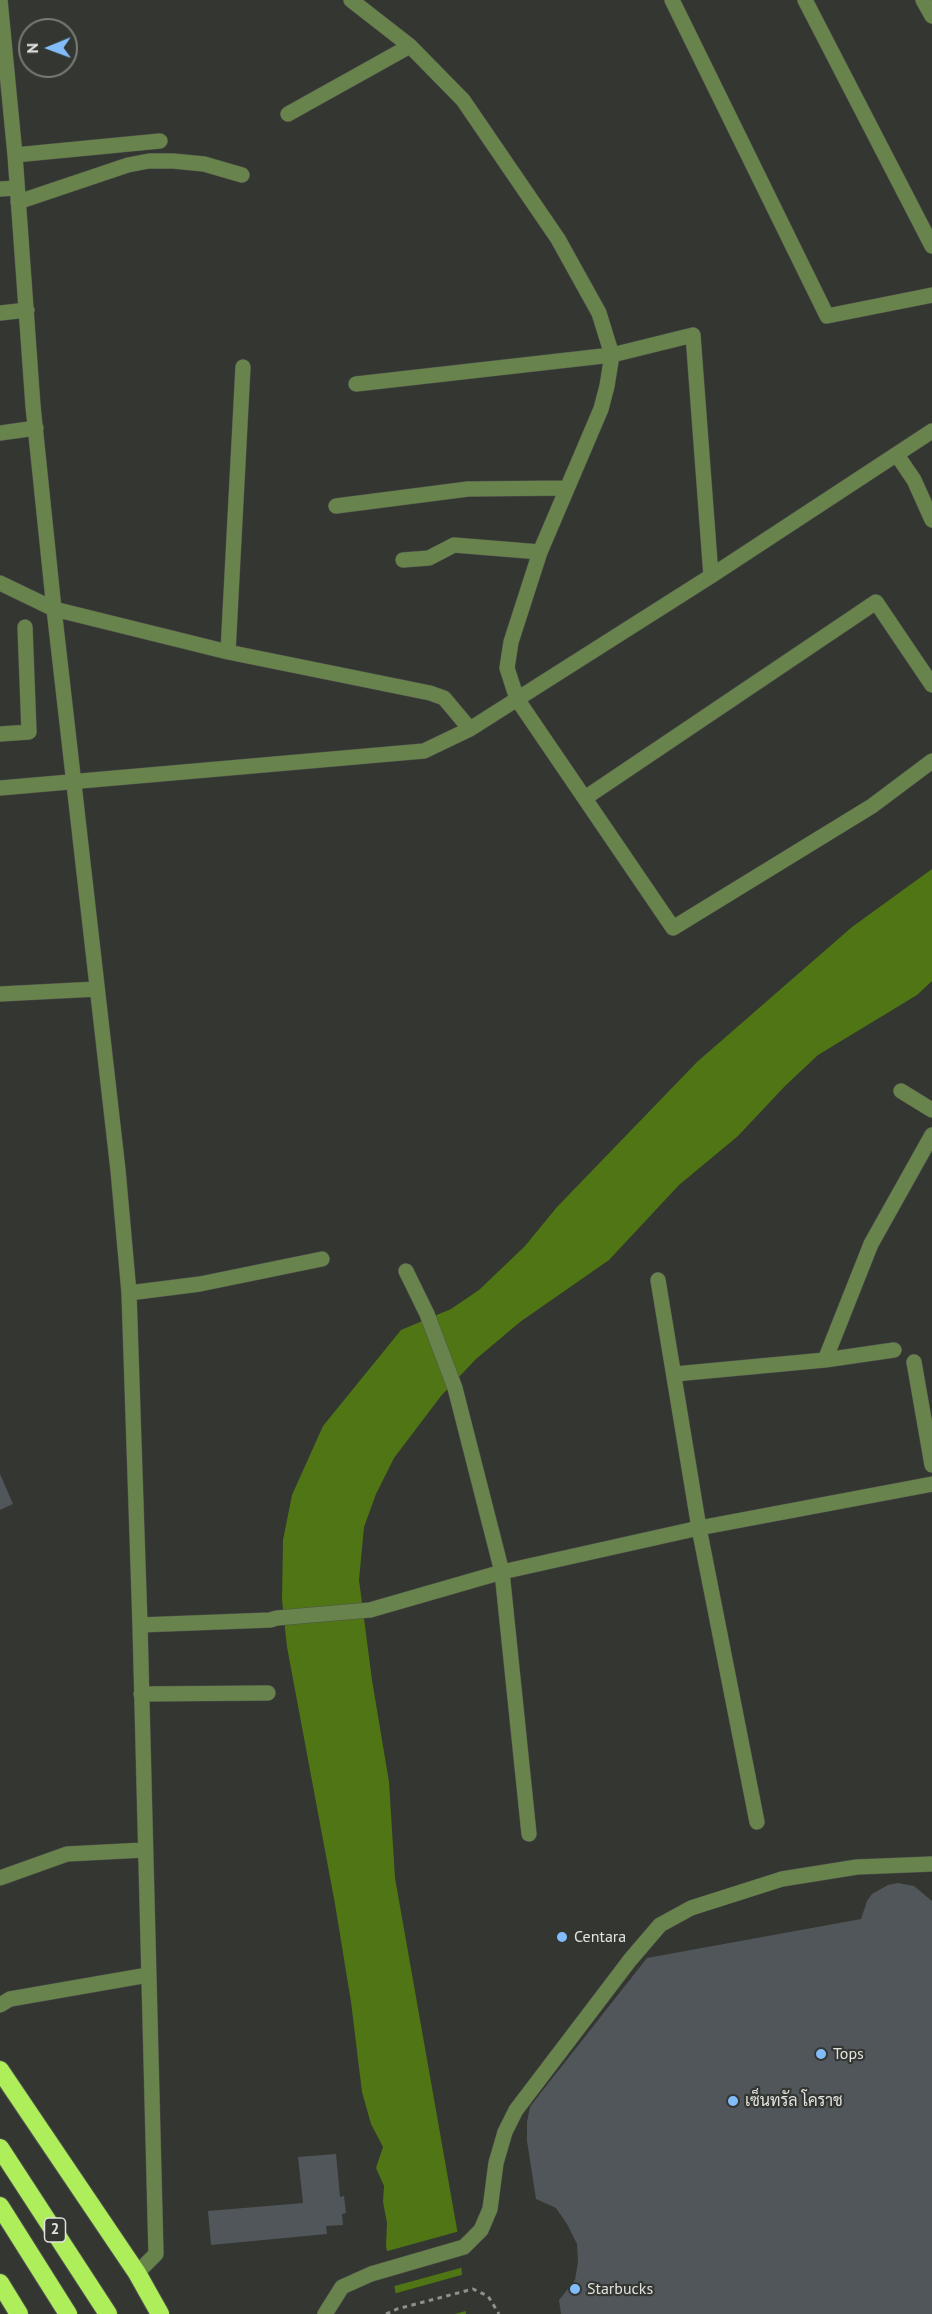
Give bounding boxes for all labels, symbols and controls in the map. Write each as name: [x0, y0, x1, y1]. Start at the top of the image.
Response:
north arrow: [18, 18, 78, 78]
text: N: [22, 43, 42, 54]
place label: Centara: [574, 1927, 626, 1947]
marker: Centara: [555, 1930, 569, 1944]
place label: Tops: [833, 2044, 864, 2064]
marker: Tops: [814, 2047, 828, 2061]
place label: เซ็นทรัล โคราช: [745, 2091, 843, 2111]
marker: เซ็นทรัล โคราช: [726, 2094, 740, 2108]
road number: 2: [44, 2218, 66, 2242]
place label: Starbucks: [587, 2279, 653, 2299]
marker: Starbucks: [568, 2282, 582, 2296]

